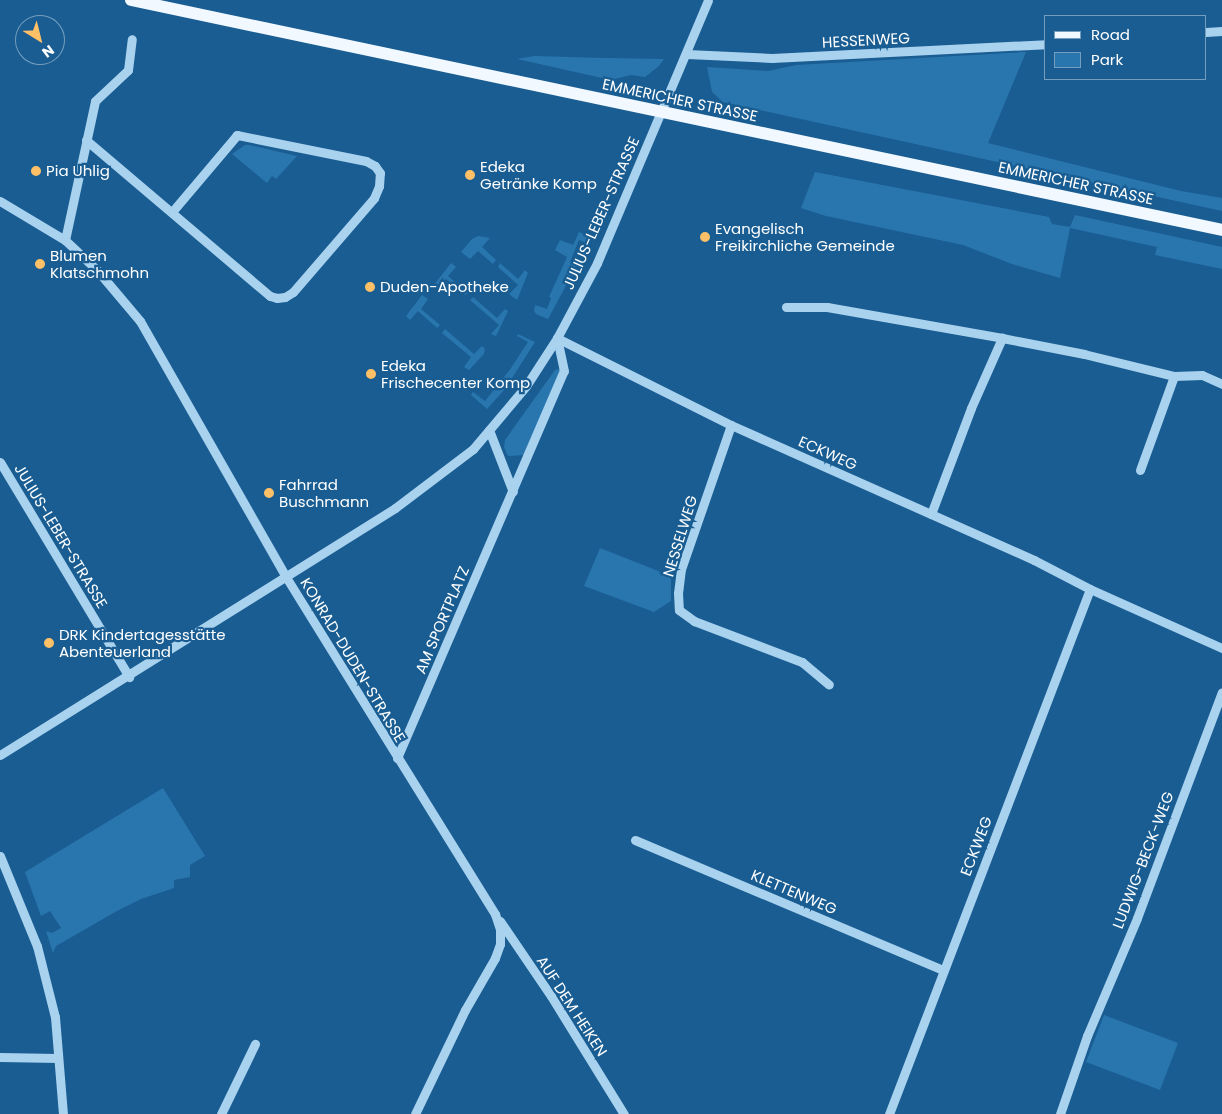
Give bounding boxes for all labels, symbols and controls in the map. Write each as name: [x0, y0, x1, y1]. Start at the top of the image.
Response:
north arrow: [15, 15, 65, 65]
legend: [1044, 15, 1207, 80]
text: Road: [1091, 24, 1130, 45]
street label: HESSENWEG: [822, 29, 910, 51]
text: N: [38, 40, 58, 63]
text: Park: [1091, 49, 1123, 70]
street label: EMMERICHER STRASSE: [601, 75, 759, 125]
street label: JULIUS-LEBER-STRASSE: [559, 134, 643, 292]
place label: Edeka Getränke Komp: [480, 157, 597, 192]
street label: EMMERICHER STRASSE: [997, 158, 1155, 208]
place label: Pia Uhlig: [46, 162, 110, 180]
marker: Pia Uhlig: [30, 165, 42, 177]
marker: Edeka Getränke Komp: [464, 169, 476, 181]
place label: Evangelisch Freikirchliche Gemeinde: [715, 219, 895, 254]
marker: Evangelisch Freikirchliche Gemeinde: [699, 231, 711, 243]
place label: Blumen Klatschmohn: [50, 246, 149, 281]
marker: Blumen Klatschmohn: [34, 258, 46, 270]
place label: Duden-Apotheke: [380, 278, 509, 296]
marker: Duden-Apotheke: [364, 281, 376, 293]
place label: Edeka Frischecenter Komp: [381, 356, 530, 391]
marker: Edeka Frischecenter Komp: [365, 368, 377, 380]
street label: ECKWEG: [796, 432, 860, 474]
street label: JULIUS-LEBER-STRASSE: [11, 461, 111, 611]
place label: Fahrrad Buschmann: [279, 475, 369, 510]
marker: Fahrrad Buschmann: [263, 487, 275, 499]
street label: NESSELWEG: [659, 493, 701, 579]
street label: AM SPORTPLATZ: [411, 564, 473, 676]
street label: KONRAD-DUDEN-STRASSE: [297, 574, 409, 746]
place label: DRK Kindertagesstätte Abenteuerland: [59, 625, 226, 660]
marker: DRK Kindertagesstätte Abenteuerland: [43, 637, 55, 649]
street label: LUDWIG-BECK-WEG: [1109, 789, 1177, 931]
street label: ECKWEG: [956, 814, 996, 878]
street label: KLETTENWEG: [748, 866, 840, 918]
street label: AUF DEM HEIKEN: [533, 952, 611, 1060]

